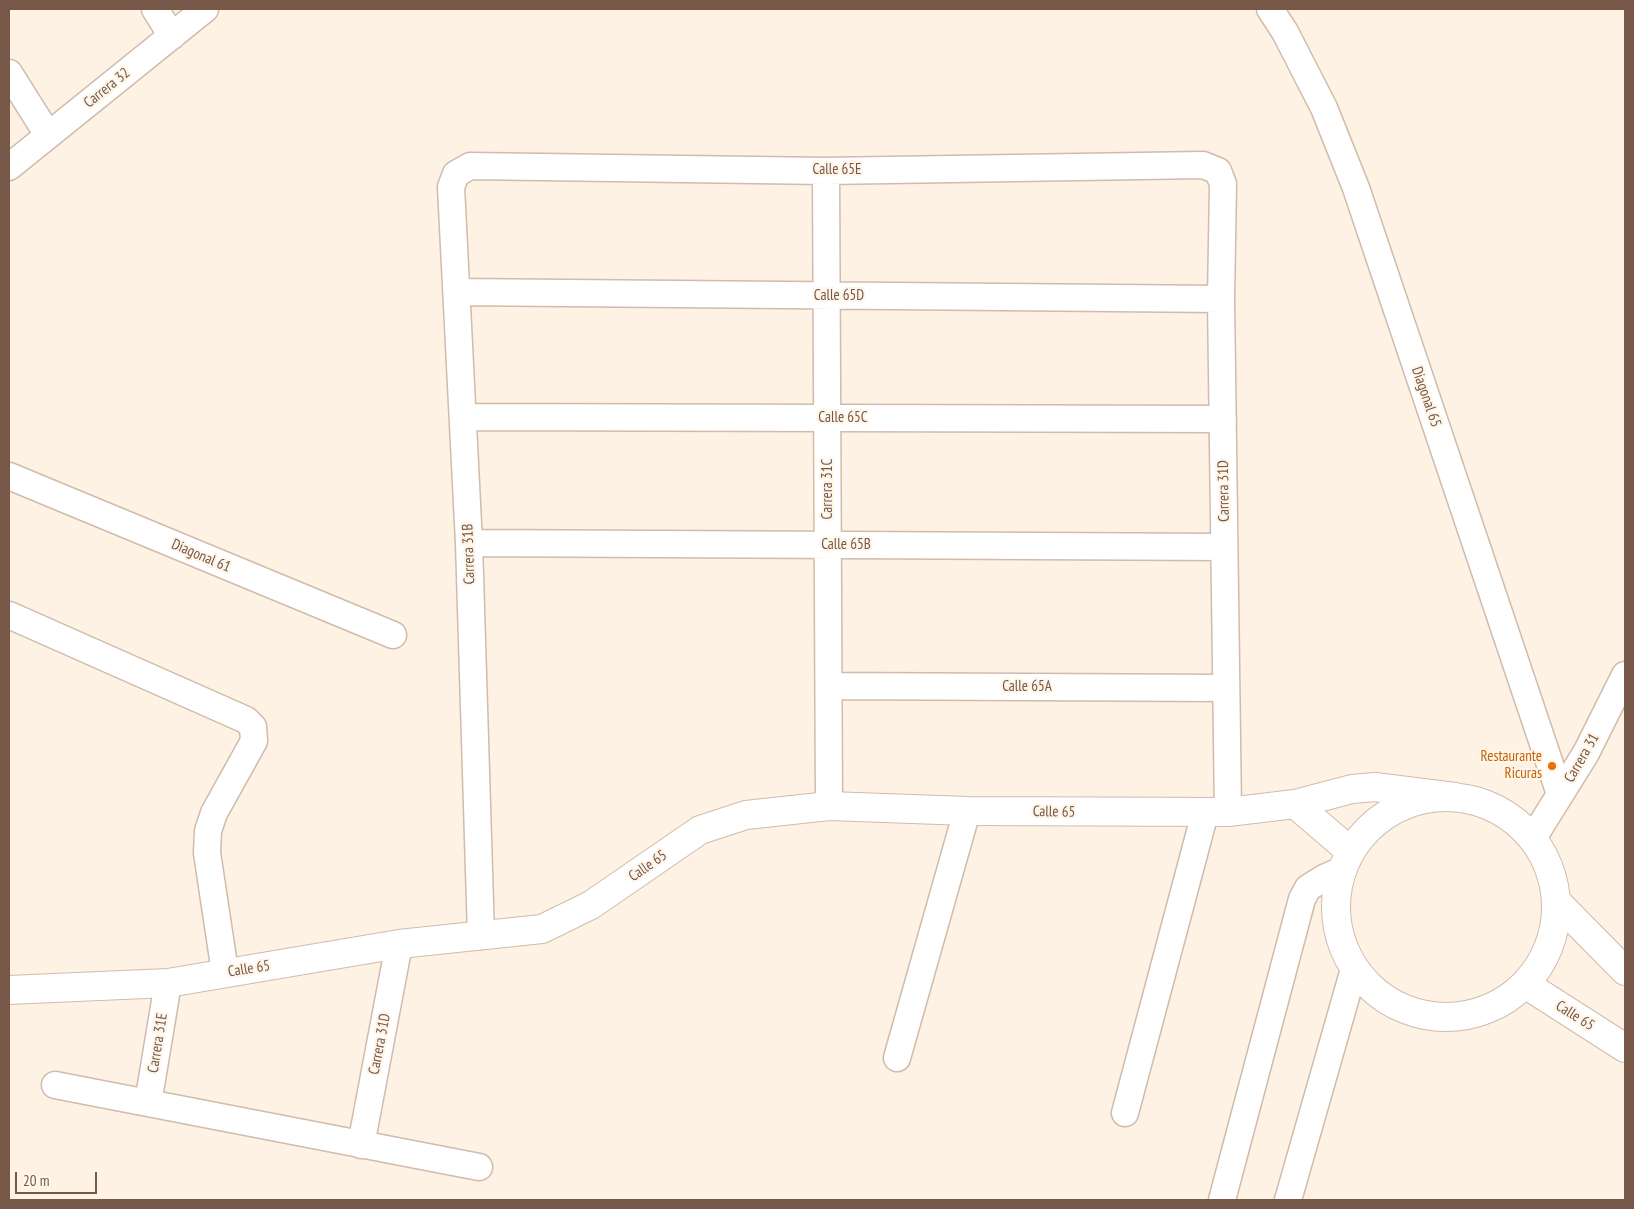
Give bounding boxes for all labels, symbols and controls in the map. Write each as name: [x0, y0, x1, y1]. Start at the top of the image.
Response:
street label: Carrera 32: [80, 64, 134, 112]
street label: Calle 65E: [813, 161, 861, 179]
street label: Calle 65D: [814, 287, 864, 305]
street label: Diagonal 65: [1407, 364, 1445, 430]
street label: Calle 65C: [818, 409, 868, 427]
street label: Carrera 31C: [819, 459, 837, 519]
street label: Carrera 31D: [1214, 460, 1234, 522]
street label: Carrera 31B: [459, 523, 479, 585]
street label: Diagonal 61: [169, 535, 233, 577]
street label: Calle 65B: [821, 536, 871, 554]
street label: Calle 65A: [1002, 678, 1052, 696]
street label: Carrera 31: [1561, 730, 1603, 786]
place label: Restaurante Ricuras: [1481, 748, 1542, 783]
marker: Restaurante Ricuras: [1546, 760, 1558, 772]
street label: Calle 65: [1033, 803, 1075, 821]
street label: Calle 65: [625, 846, 671, 886]
street label: Calle 65: [227, 957, 271, 981]
street label: Calle 65: [1552, 997, 1598, 1035]
street label: Carrera 31E: [144, 1012, 172, 1074]
street label: Carrera 31D: [365, 1012, 395, 1076]
scale bar: [18, 1162, 100, 1194]
text: 20 m: [23, 1171, 49, 1190]

